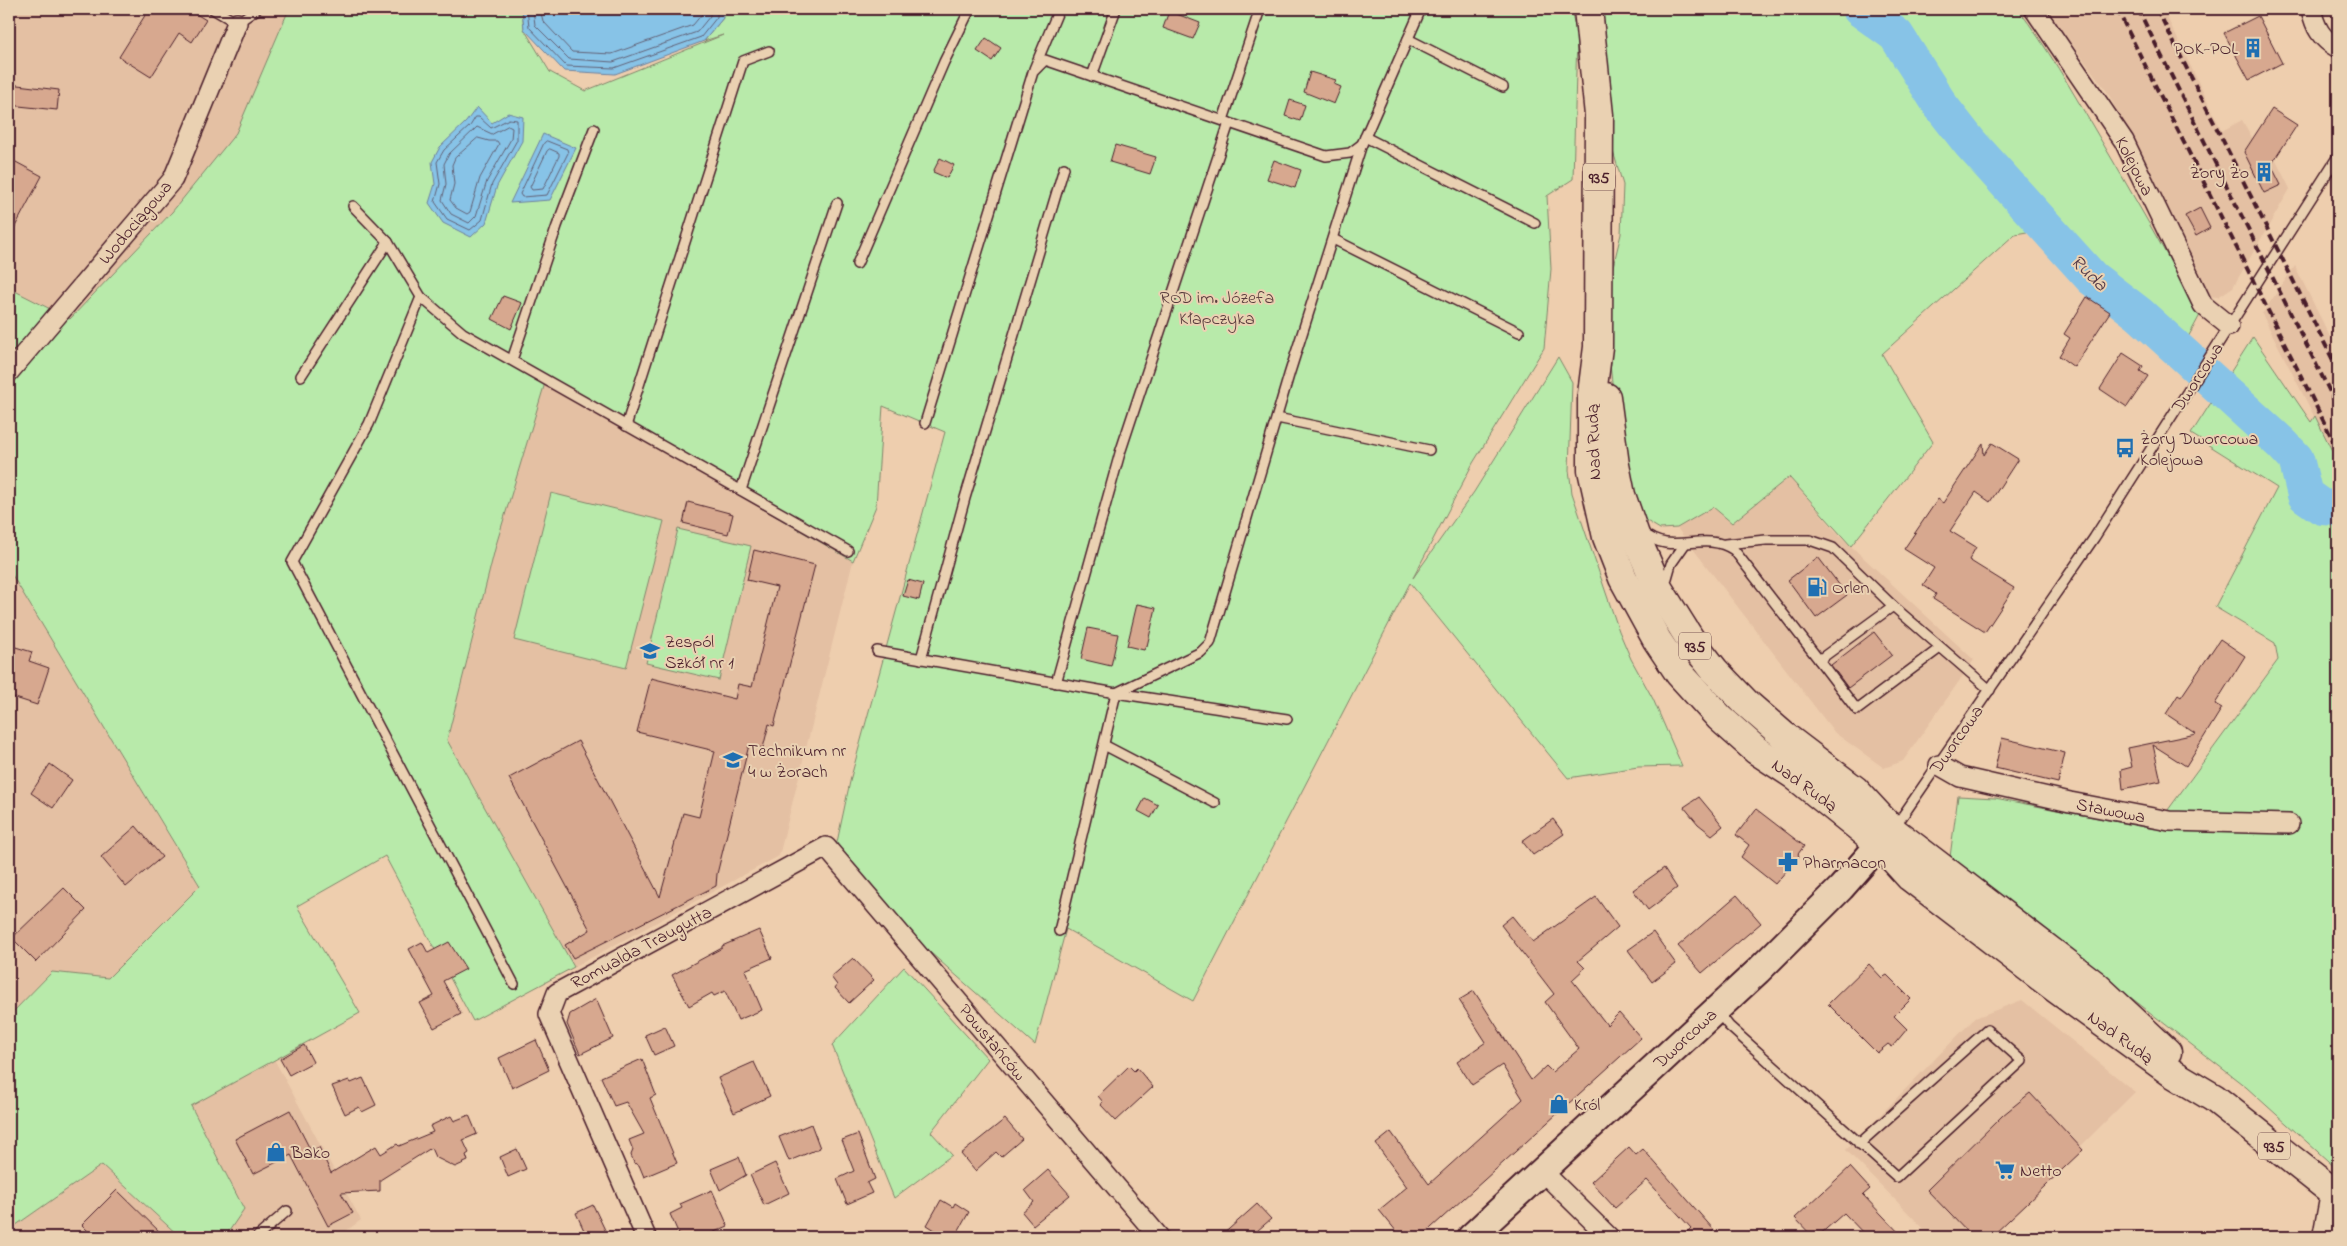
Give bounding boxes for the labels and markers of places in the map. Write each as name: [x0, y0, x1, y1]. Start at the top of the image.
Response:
place label: POK-POL: [2174, 37, 2238, 63]
building icon: POK-POL: [2242, 37, 2264, 59]
place label: Żory Żo: [2190, 161, 2249, 187]
building icon: Żory Żo: [2253, 161, 2275, 183]
place label: Żory Dworcowa Kolejowa: [2140, 427, 2258, 474]
bus stop icon: Żory Dworcowa Kolejowa: [2114, 437, 2136, 459]
fuel station icon: Orlen: [1806, 576, 1828, 598]
place label: Orlen: [1832, 576, 1869, 602]
place label: Zespól Szkół nr 1: [665, 630, 734, 677]
school or university icon: Zespól Szkół nr 1: [639, 640, 661, 662]
place label: Technikum nr 4 w Żorach: [748, 739, 847, 786]
school or university icon: Technikum nr 4 w Żorach: [722, 749, 744, 771]
pharmacy icon: Pharmacon: [1777, 851, 1799, 873]
place label: Pharmacon: [1803, 851, 1886, 877]
shop icon: Król: [1548, 1093, 1570, 1115]
place label: Król: [1574, 1093, 1600, 1119]
shop icon: Bako: [265, 1141, 287, 1163]
place label: Bako: [290, 1141, 330, 1167]
supermarket icon: Netto: [1994, 1159, 2016, 1181]
place label: Netto: [2020, 1159, 2062, 1185]

